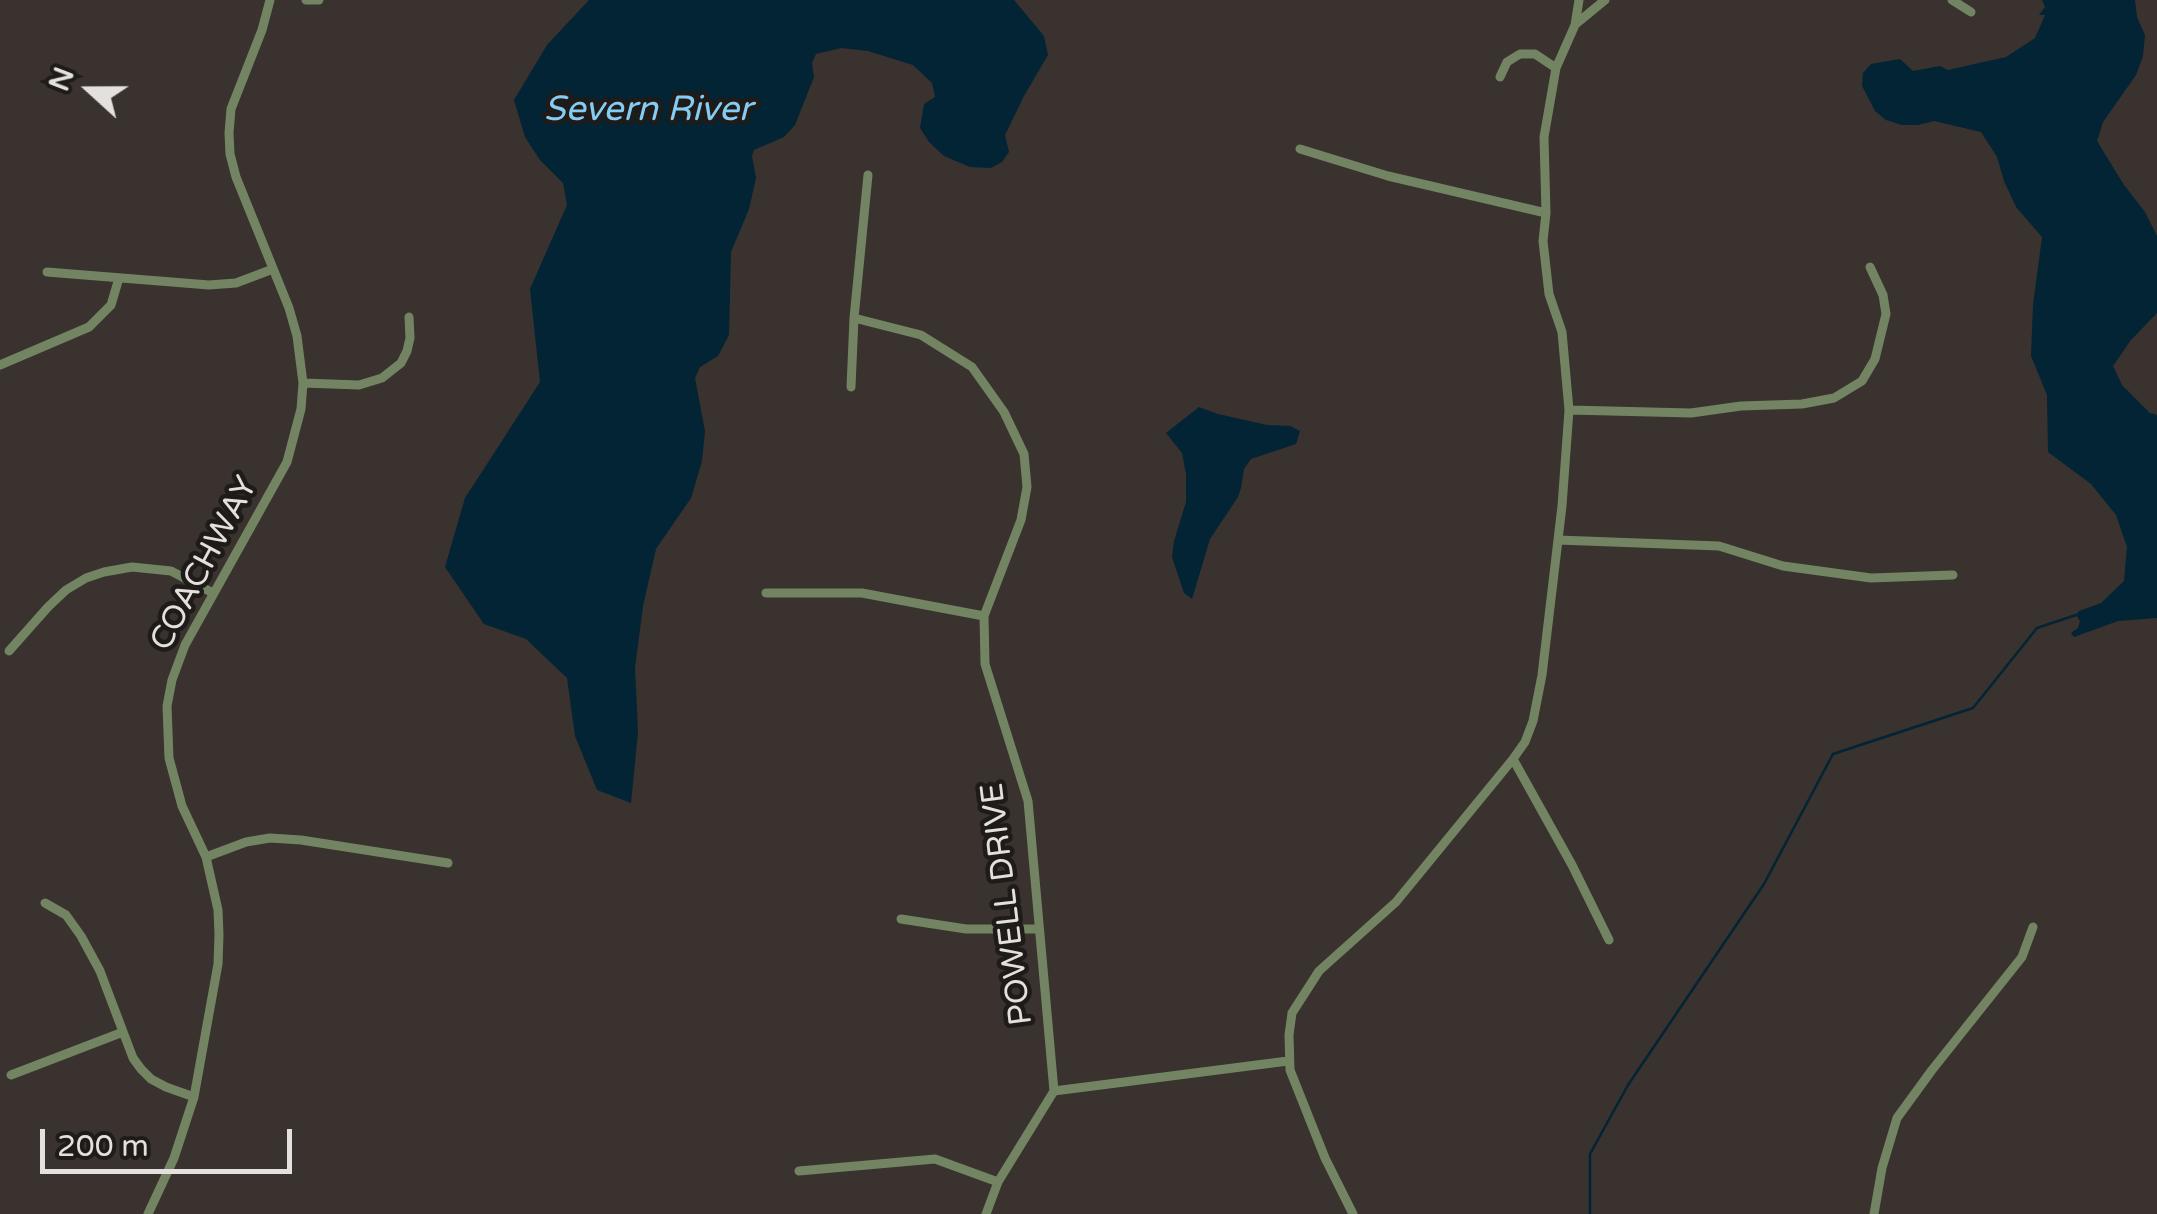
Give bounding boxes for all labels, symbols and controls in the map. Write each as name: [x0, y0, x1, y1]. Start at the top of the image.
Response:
north arrow: [40, 40, 140, 140]
text: N: [42, 63, 82, 96]
water label: Severn River: [544, 90, 752, 132]
street label: COACHWAY: [143, 470, 267, 658]
street label: POWELL DRIVE: [974, 781, 1042, 1027]
scale bar: [45, 1109, 298, 1171]
text: 200 m: [57, 1128, 149, 1165]

